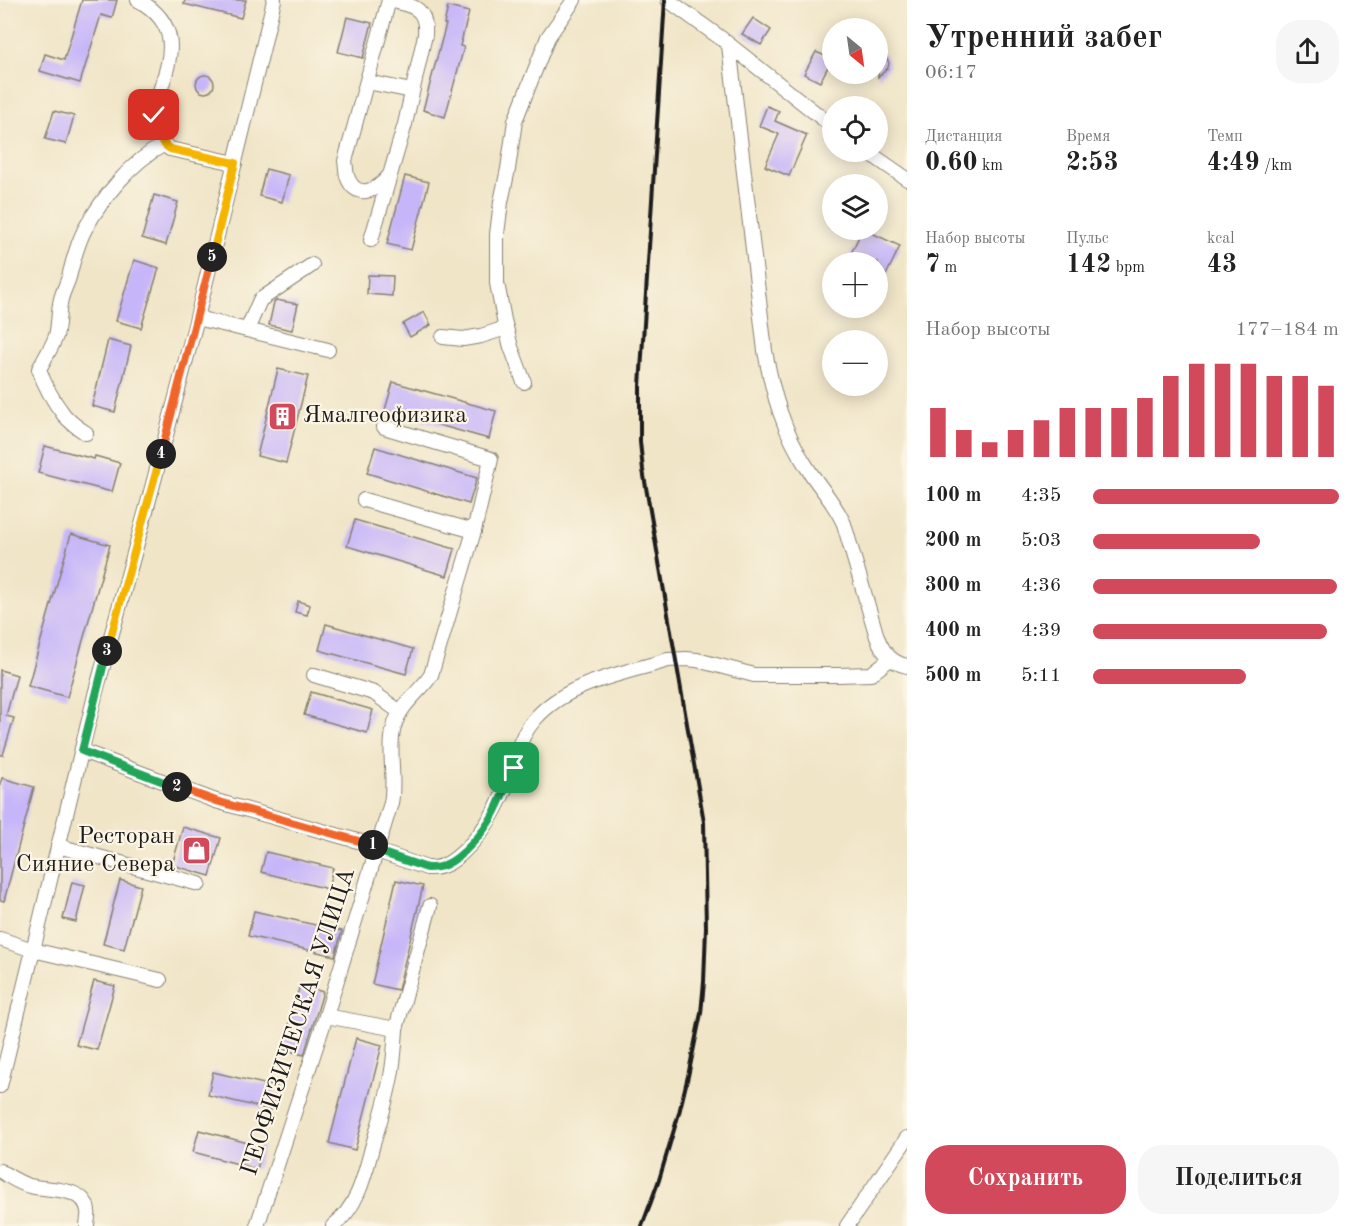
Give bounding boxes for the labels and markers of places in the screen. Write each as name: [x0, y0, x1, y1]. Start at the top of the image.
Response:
pin: [128, 89, 179, 140]
pin: 5: [197, 242, 227, 272]
building icon: Ямалгеофизика: [266, 400, 298, 432]
place label: Ямалгеофизика: [303, 404, 467, 428]
pin: 4: [146, 439, 176, 469]
pin: 3: [92, 636, 122, 666]
pin: [488, 742, 539, 793]
pin: 2: [162, 772, 192, 802]
place label: Ресторан Сияние Севера: [16, 825, 175, 877]
pin: 1: [358, 830, 388, 860]
shop icon: Ресторан Сияние Севера: [180, 835, 212, 867]

